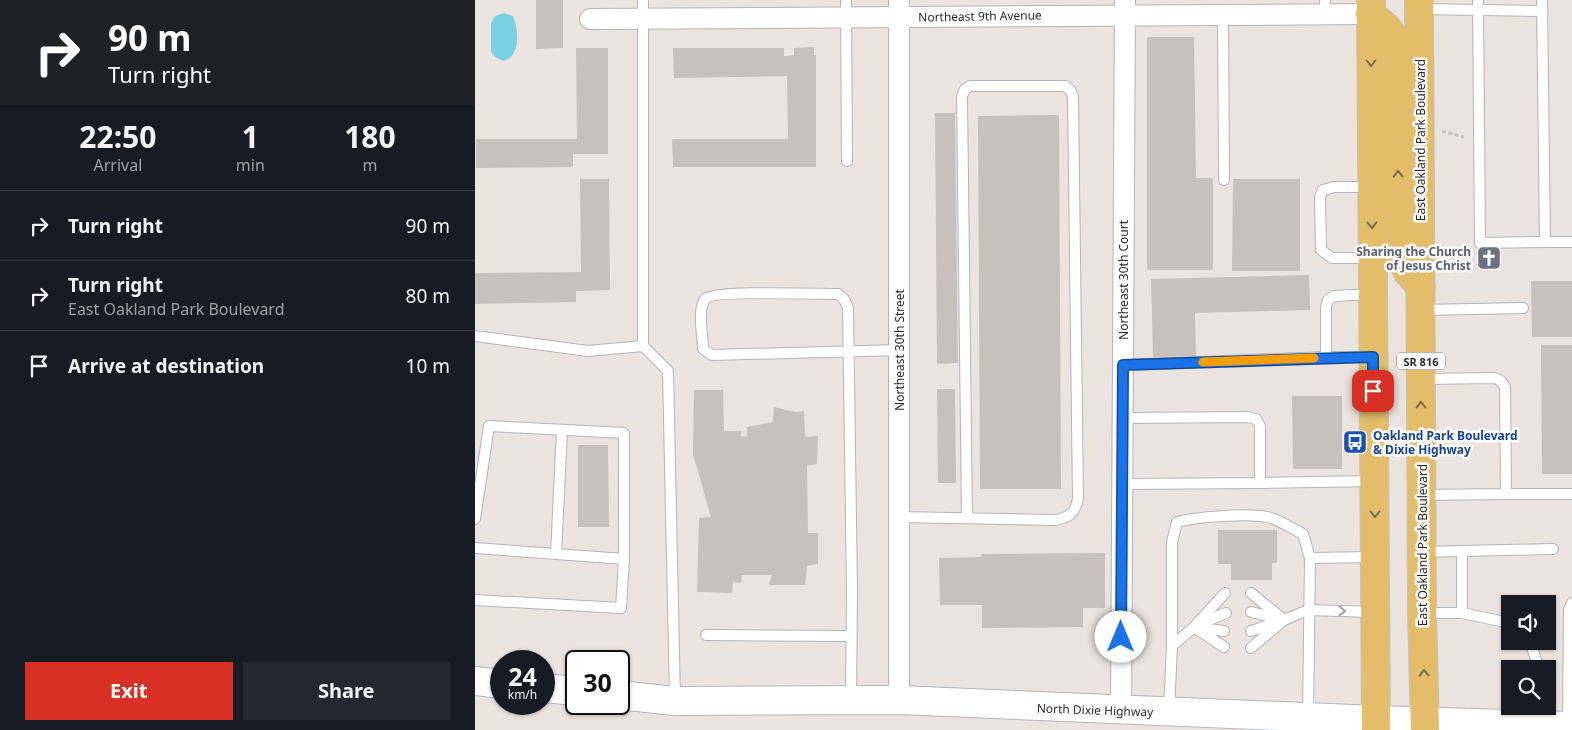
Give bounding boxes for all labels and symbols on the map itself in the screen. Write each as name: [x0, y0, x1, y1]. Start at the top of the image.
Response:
street label: Northeast 9th Avenue: [918, 6, 1042, 26]
street label: East Oakland Park Boulevard: [1412, 59, 1429, 221]
one-way arrow: [1366, 60, 1376, 67]
one-way arrow: [1393, 170, 1404, 178]
street label: Northeast 30th Court: [1115, 219, 1132, 340]
one-way arrow: [1367, 222, 1377, 230]
place label: Sharing the Church of Jesus Christ: [1356, 243, 1471, 274]
church icon: Sharing the Church of Jesus Christ: [1476, 245, 1502, 271]
street label: Northeast 30th Street: [891, 288, 908, 411]
road number: SR 816: [1397, 352, 1445, 370]
pin: [1352, 370, 1394, 412]
one-way arrow: [1416, 401, 1426, 409]
place label: Oakland Park Boulevard & Dixie Highway: [1373, 427, 1517, 458]
bus stop icon: Oakland Park Boulevard & Dixie Highway: [1342, 429, 1368, 455]
street label: East Oakland Park Boulevard: [1414, 464, 1431, 626]
one-way arrow: [1370, 511, 1380, 519]
one-way arrow: [1338, 605, 1346, 616]
position arrow: [1094, 610, 1146, 662]
speed limit sign: 30: [565, 650, 630, 715]
one-way arrow: [1419, 669, 1429, 676]
street label: North Dixie Highway: [1037, 699, 1154, 721]

